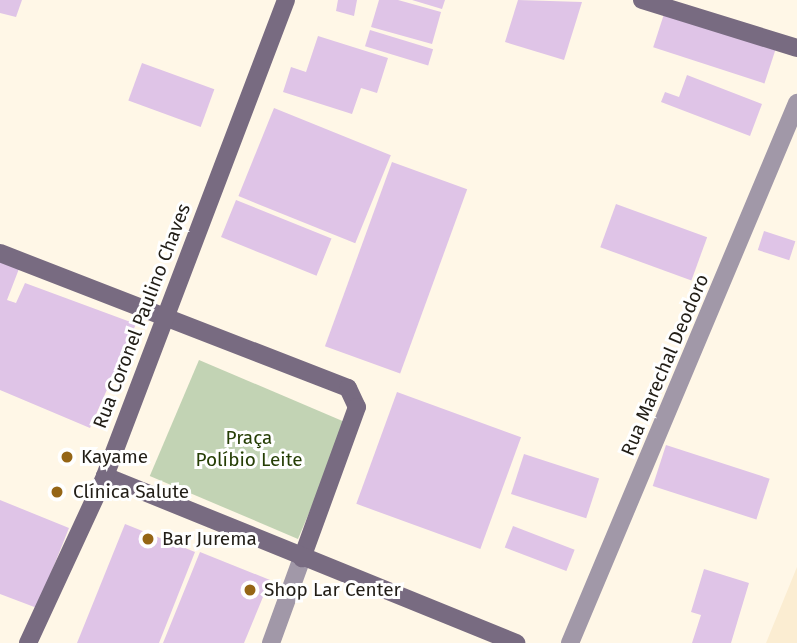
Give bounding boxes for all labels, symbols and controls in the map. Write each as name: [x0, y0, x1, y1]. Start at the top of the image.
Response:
street label: Rua Coronel Paulino Chaves: [89, 200, 195, 432]
street label: Rua Marechal Deodoro: [616, 271, 714, 459]
park label: Praça Políbio Leite: [195, 427, 303, 471]
place label: Kayame: [81, 446, 148, 468]
marker: Kayame: [59, 449, 75, 465]
place label: Clínica Salute: [73, 481, 189, 503]
marker: Clínica Salute: [47, 482, 67, 502]
place label: Bar Jurema: [162, 528, 257, 550]
marker: Bar Jurema: [140, 531, 156, 547]
place label: Shop Lar Center: [264, 579, 401, 601]
marker: Shop Lar Center: [242, 582, 258, 598]

